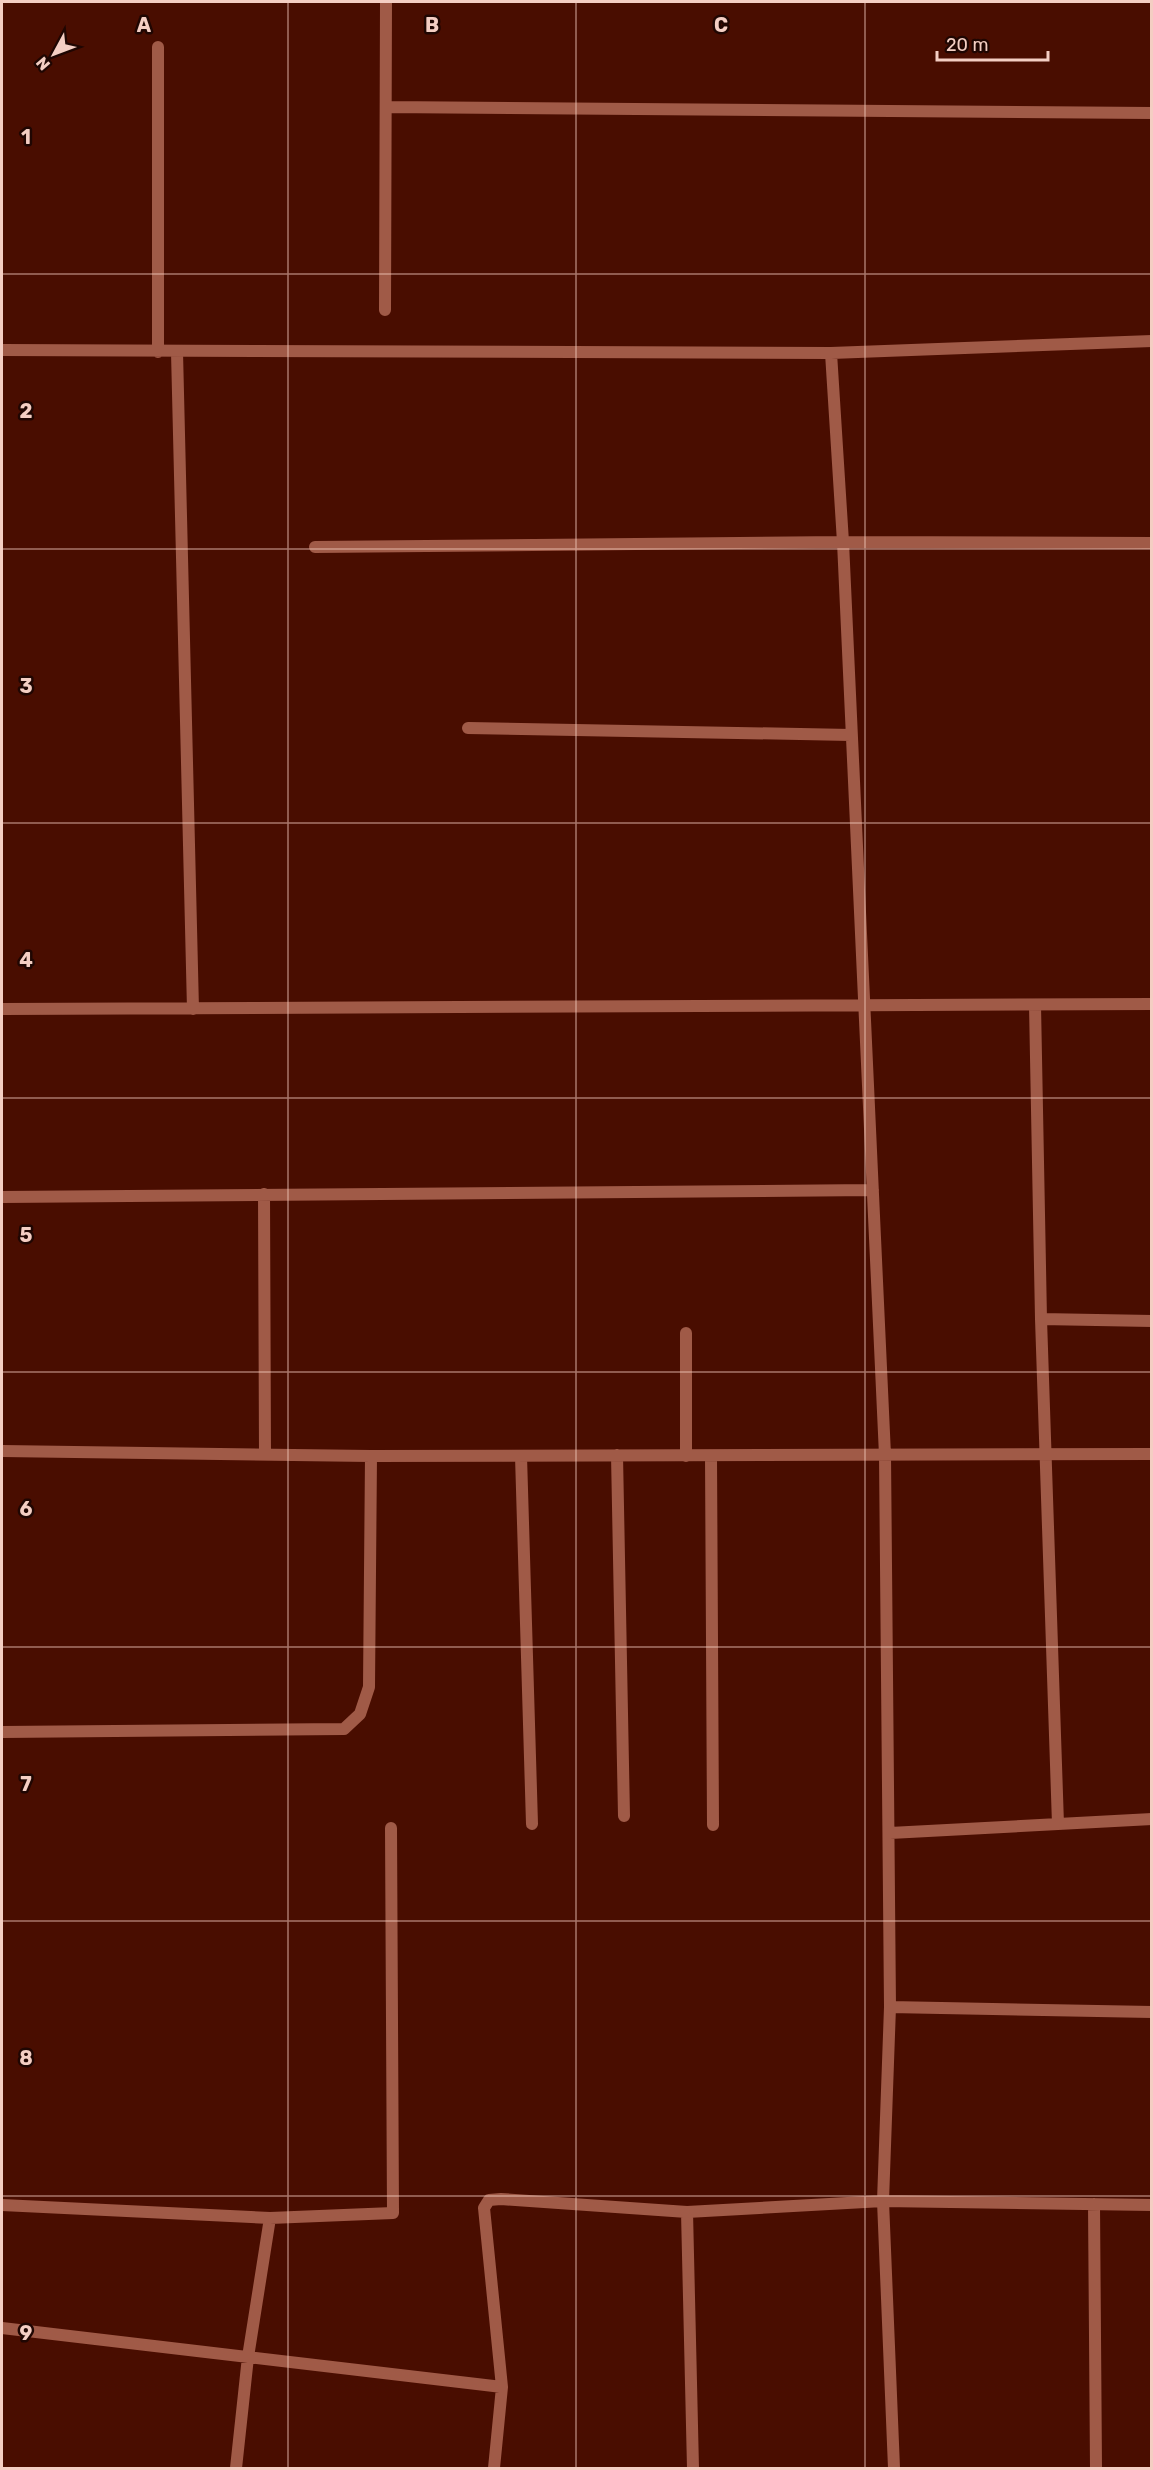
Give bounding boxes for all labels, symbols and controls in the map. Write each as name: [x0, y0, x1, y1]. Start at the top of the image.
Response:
text: A: [137, 13, 152, 37]
text: B: [425, 13, 439, 37]
text: C: [714, 13, 728, 37]
north arrow: [24, 24, 84, 84]
scale bar: [937, 24, 1048, 62]
text: 20 m: [946, 34, 988, 56]
text: N: [32, 53, 54, 74]
text: 1: [21, 125, 31, 149]
text: 2: [20, 399, 33, 423]
text: 3: [19, 674, 33, 698]
text: 4: [19, 948, 33, 972]
text: 5: [20, 1223, 33, 1247]
text: 6: [19, 1497, 33, 1521]
text: 7: [20, 1772, 32, 1796]
text: 8: [19, 2046, 33, 2070]
text: 9: [20, 2321, 33, 2345]

